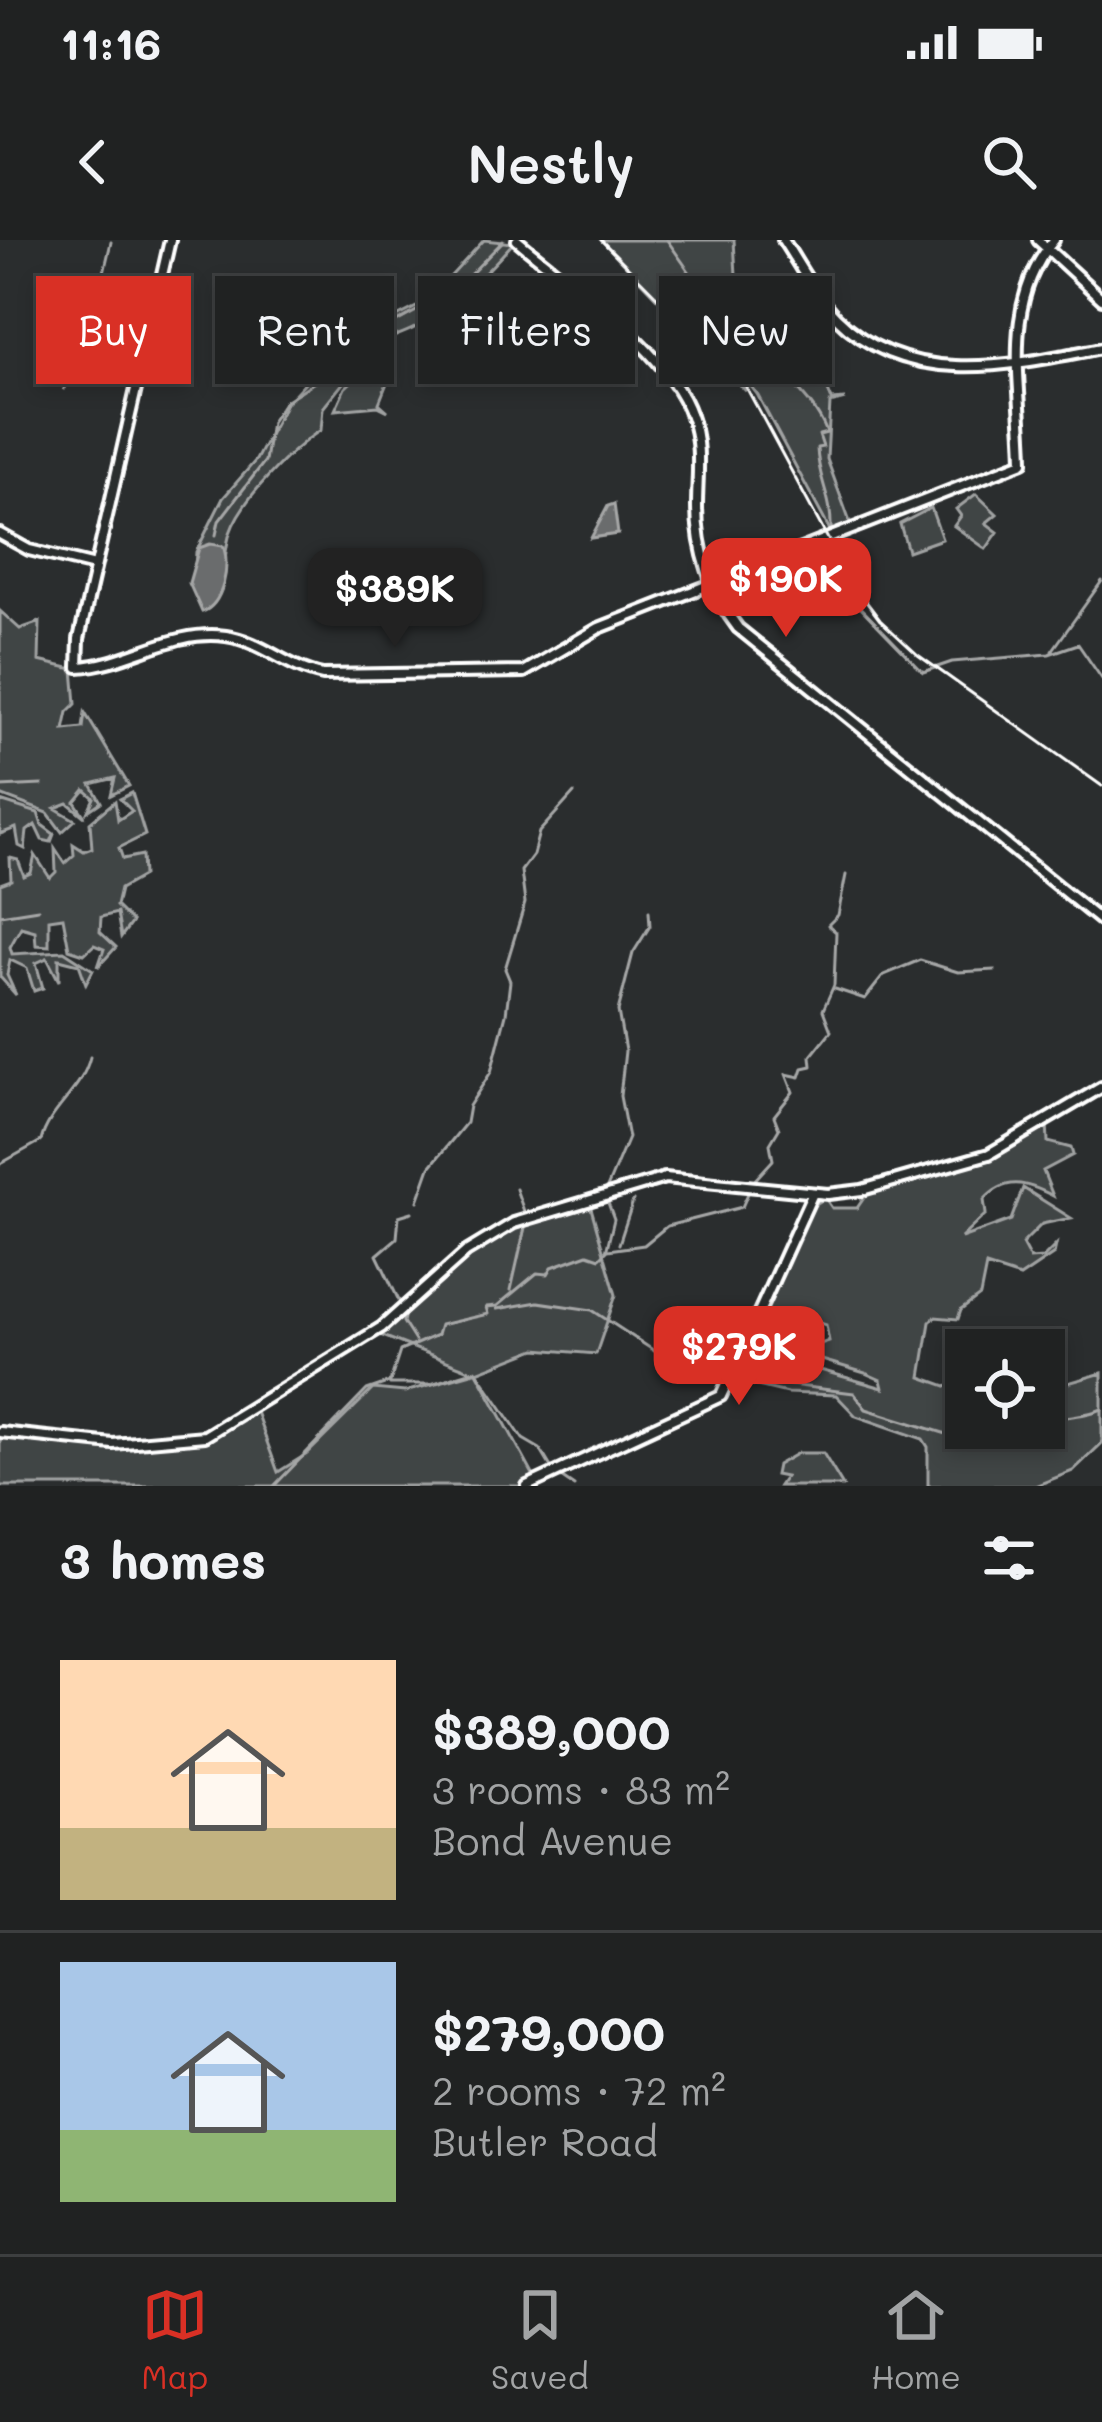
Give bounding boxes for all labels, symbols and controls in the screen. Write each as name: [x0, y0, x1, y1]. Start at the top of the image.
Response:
text: 11:16: [60, 13, 161, 71]
text: Nestly: [467, 127, 635, 198]
icon: back: [60, 129, 126, 195]
icon: search: [976, 129, 1042, 195]
chip: Buy: [36, 276, 191, 384]
chip: Rent: [215, 276, 394, 384]
chip: Filters: [418, 276, 635, 384]
chip: New: [659, 276, 832, 384]
pin: $190K: [702, 538, 870, 640]
pin: $389K: [311, 548, 479, 650]
text: $190K: [728, 551, 844, 602]
text: $389K: [335, 561, 455, 612]
pin: $279K: [655, 1306, 823, 1408]
text: $279K: [681, 1319, 797, 1370]
map controls: [945, 1329, 1065, 1449]
button: locate: [945, 1329, 1065, 1449]
text: 3 homes: [60, 1525, 266, 1592]
icon: filters: [976, 1525, 1042, 1591]
text: $389,000: [432, 1696, 670, 1763]
icon: home: [156, 1708, 300, 1852]
text: 3 rooms · 83 m²: [432, 1763, 730, 1814]
text: Bond Avenue: [432, 1814, 673, 1865]
text: $279,000: [432, 1997, 665, 2064]
icon: home: [156, 2010, 300, 2154]
text: 2 rooms · 72 m²: [432, 2064, 726, 2115]
text: Butler Road: [432, 2115, 658, 2166]
tab: Map: [141, 2282, 208, 2397]
tab: Saved: [491, 2282, 589, 2397]
tab: Home: [871, 2282, 961, 2397]

